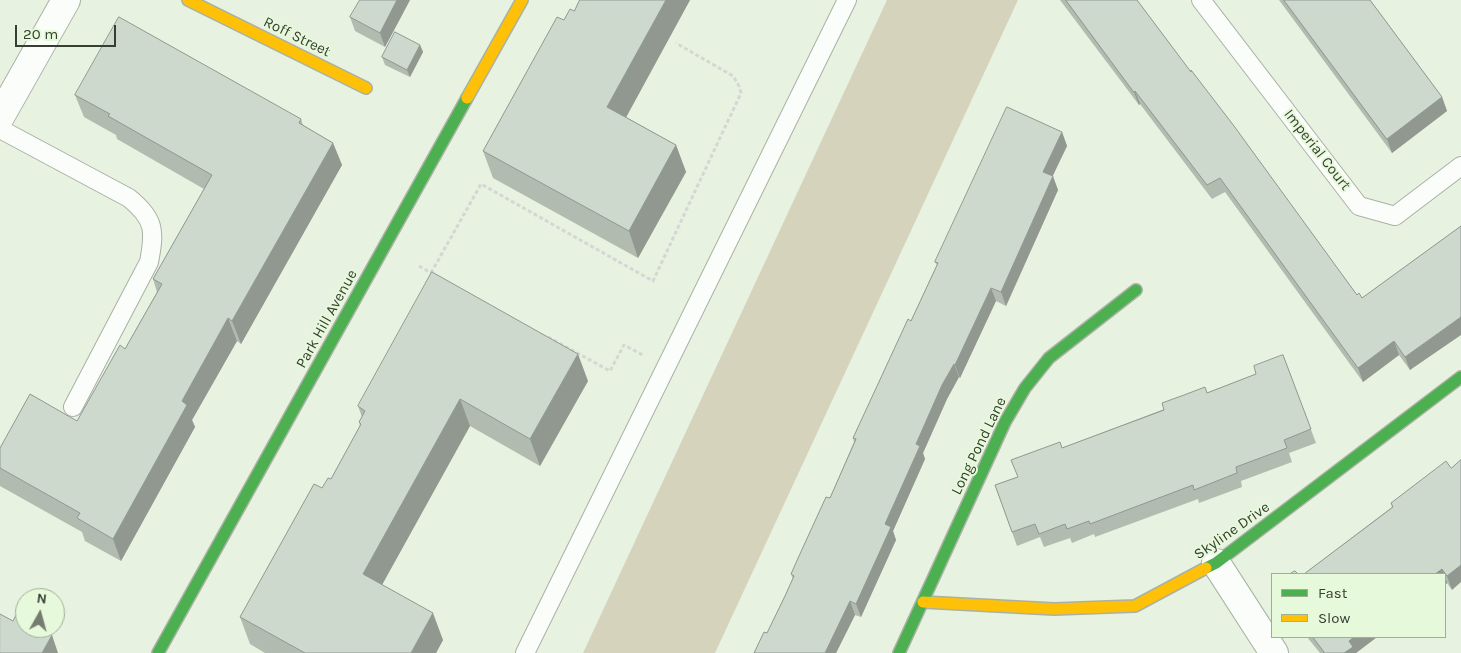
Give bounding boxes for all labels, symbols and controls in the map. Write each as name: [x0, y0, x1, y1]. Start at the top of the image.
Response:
street label: Roff Street: [261, 13, 333, 61]
scale bar: [18, 15, 119, 47]
text: 20 m: [23, 25, 58, 43]
street label: Imperial Court: [1280, 106, 1354, 194]
street label: Park Hill Avenue: [293, 267, 361, 371]
street label: Long Pond Lane: [948, 394, 1010, 498]
street label: Skyline Drive: [1191, 498, 1273, 564]
legend: [1271, 573, 1446, 638]
text: Fast: [1318, 584, 1347, 602]
north arrow: [15, 588, 65, 638]
text: N: [36, 590, 48, 608]
text: Slow: [1318, 609, 1350, 627]

